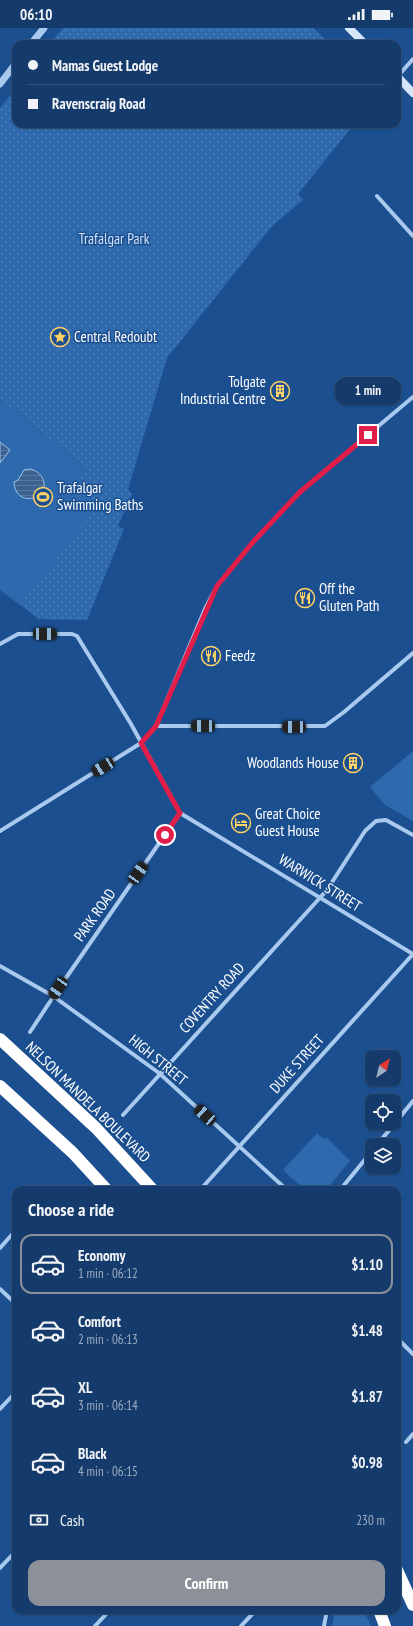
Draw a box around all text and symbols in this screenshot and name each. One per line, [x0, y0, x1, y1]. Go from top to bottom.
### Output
text: 06:10 [20, 5, 52, 24]
text: Mamas Guest Lodge [52, 56, 158, 75]
text: Ravenscraig Road [52, 94, 145, 113]
park label: Trafalgar Park [79, 229, 150, 248]
place icon: Central Redoubt [49, 326, 71, 348]
place label: Central Redoubt [74, 327, 157, 346]
place label: Tolgate Industrial Centre [180, 372, 266, 408]
callout: 1 min [335, 377, 401, 405]
building icon: Tolgate Industrial Centre [269, 380, 291, 402]
text: 1 min [355, 382, 381, 399]
route end [359, 426, 377, 444]
place label: Trafalgar Swimming Baths [57, 478, 143, 514]
sports icon: Trafalgar Swimming Baths [32, 486, 54, 508]
place label: Off the Gluten Path [319, 579, 379, 615]
restaurant icon: Off the Gluten Path [294, 587, 316, 609]
car [33, 628, 57, 640]
restaurant icon: Feedz [200, 645, 222, 667]
place label: Feedz [225, 646, 255, 665]
car [191, 720, 215, 732]
car [282, 721, 306, 733]
building icon: Woodlands House [342, 752, 364, 774]
place label: Woodlands House [247, 753, 339, 772]
car [90, 756, 116, 778]
place label: Great Choice Guest House [255, 804, 320, 840]
hotel icon: Great Choice Guest House [230, 812, 252, 834]
route start [156, 826, 174, 844]
street label: WARWICK STREET [275, 850, 365, 916]
car [126, 860, 150, 886]
street label: PARK ROAD [70, 885, 120, 945]
street label: COVENTRY ROAD [175, 958, 248, 1037]
car [46, 975, 70, 1001]
street label: HIGH STREET [125, 1030, 192, 1089]
street label: DUKE STREET [265, 1030, 328, 1097]
street label: NELSON MANDELA BOULEVARD [22, 1037, 155, 1166]
north arrow [365, 1050, 401, 1086]
map controls [365, 1050, 401, 1174]
button: locate [365, 1094, 401, 1130]
car [192, 1103, 218, 1127]
button: layers [365, 1138, 401, 1174]
text: Choose a ride [28, 1198, 114, 1221]
icon: car [30, 1246, 66, 1282]
text: Economy [78, 1246, 126, 1265]
text: $1.10 [351, 1255, 383, 1274]
text: 1 min · 06:12 [78, 1265, 138, 1282]
icon: car [30, 1312, 66, 1348]
text: Comfort [78, 1312, 121, 1331]
text: $1.48 [351, 1321, 383, 1340]
text: 2 min · 06:13 [78, 1331, 138, 1348]
icon: car [30, 1378, 66, 1414]
text: XL [78, 1378, 92, 1397]
text: $1.87 [351, 1387, 383, 1406]
text: 3 min · 06:14 [78, 1397, 138, 1414]
icon: car [30, 1444, 66, 1480]
text: Black [78, 1444, 107, 1463]
text: $0.98 [351, 1453, 383, 1472]
text: 4 min · 06:15 [78, 1463, 138, 1480]
icon: cash [28, 1509, 50, 1531]
text: Cash [60, 1511, 84, 1530]
text: 230 m [356, 1512, 385, 1529]
button: Confirm [28, 1560, 385, 1606]

